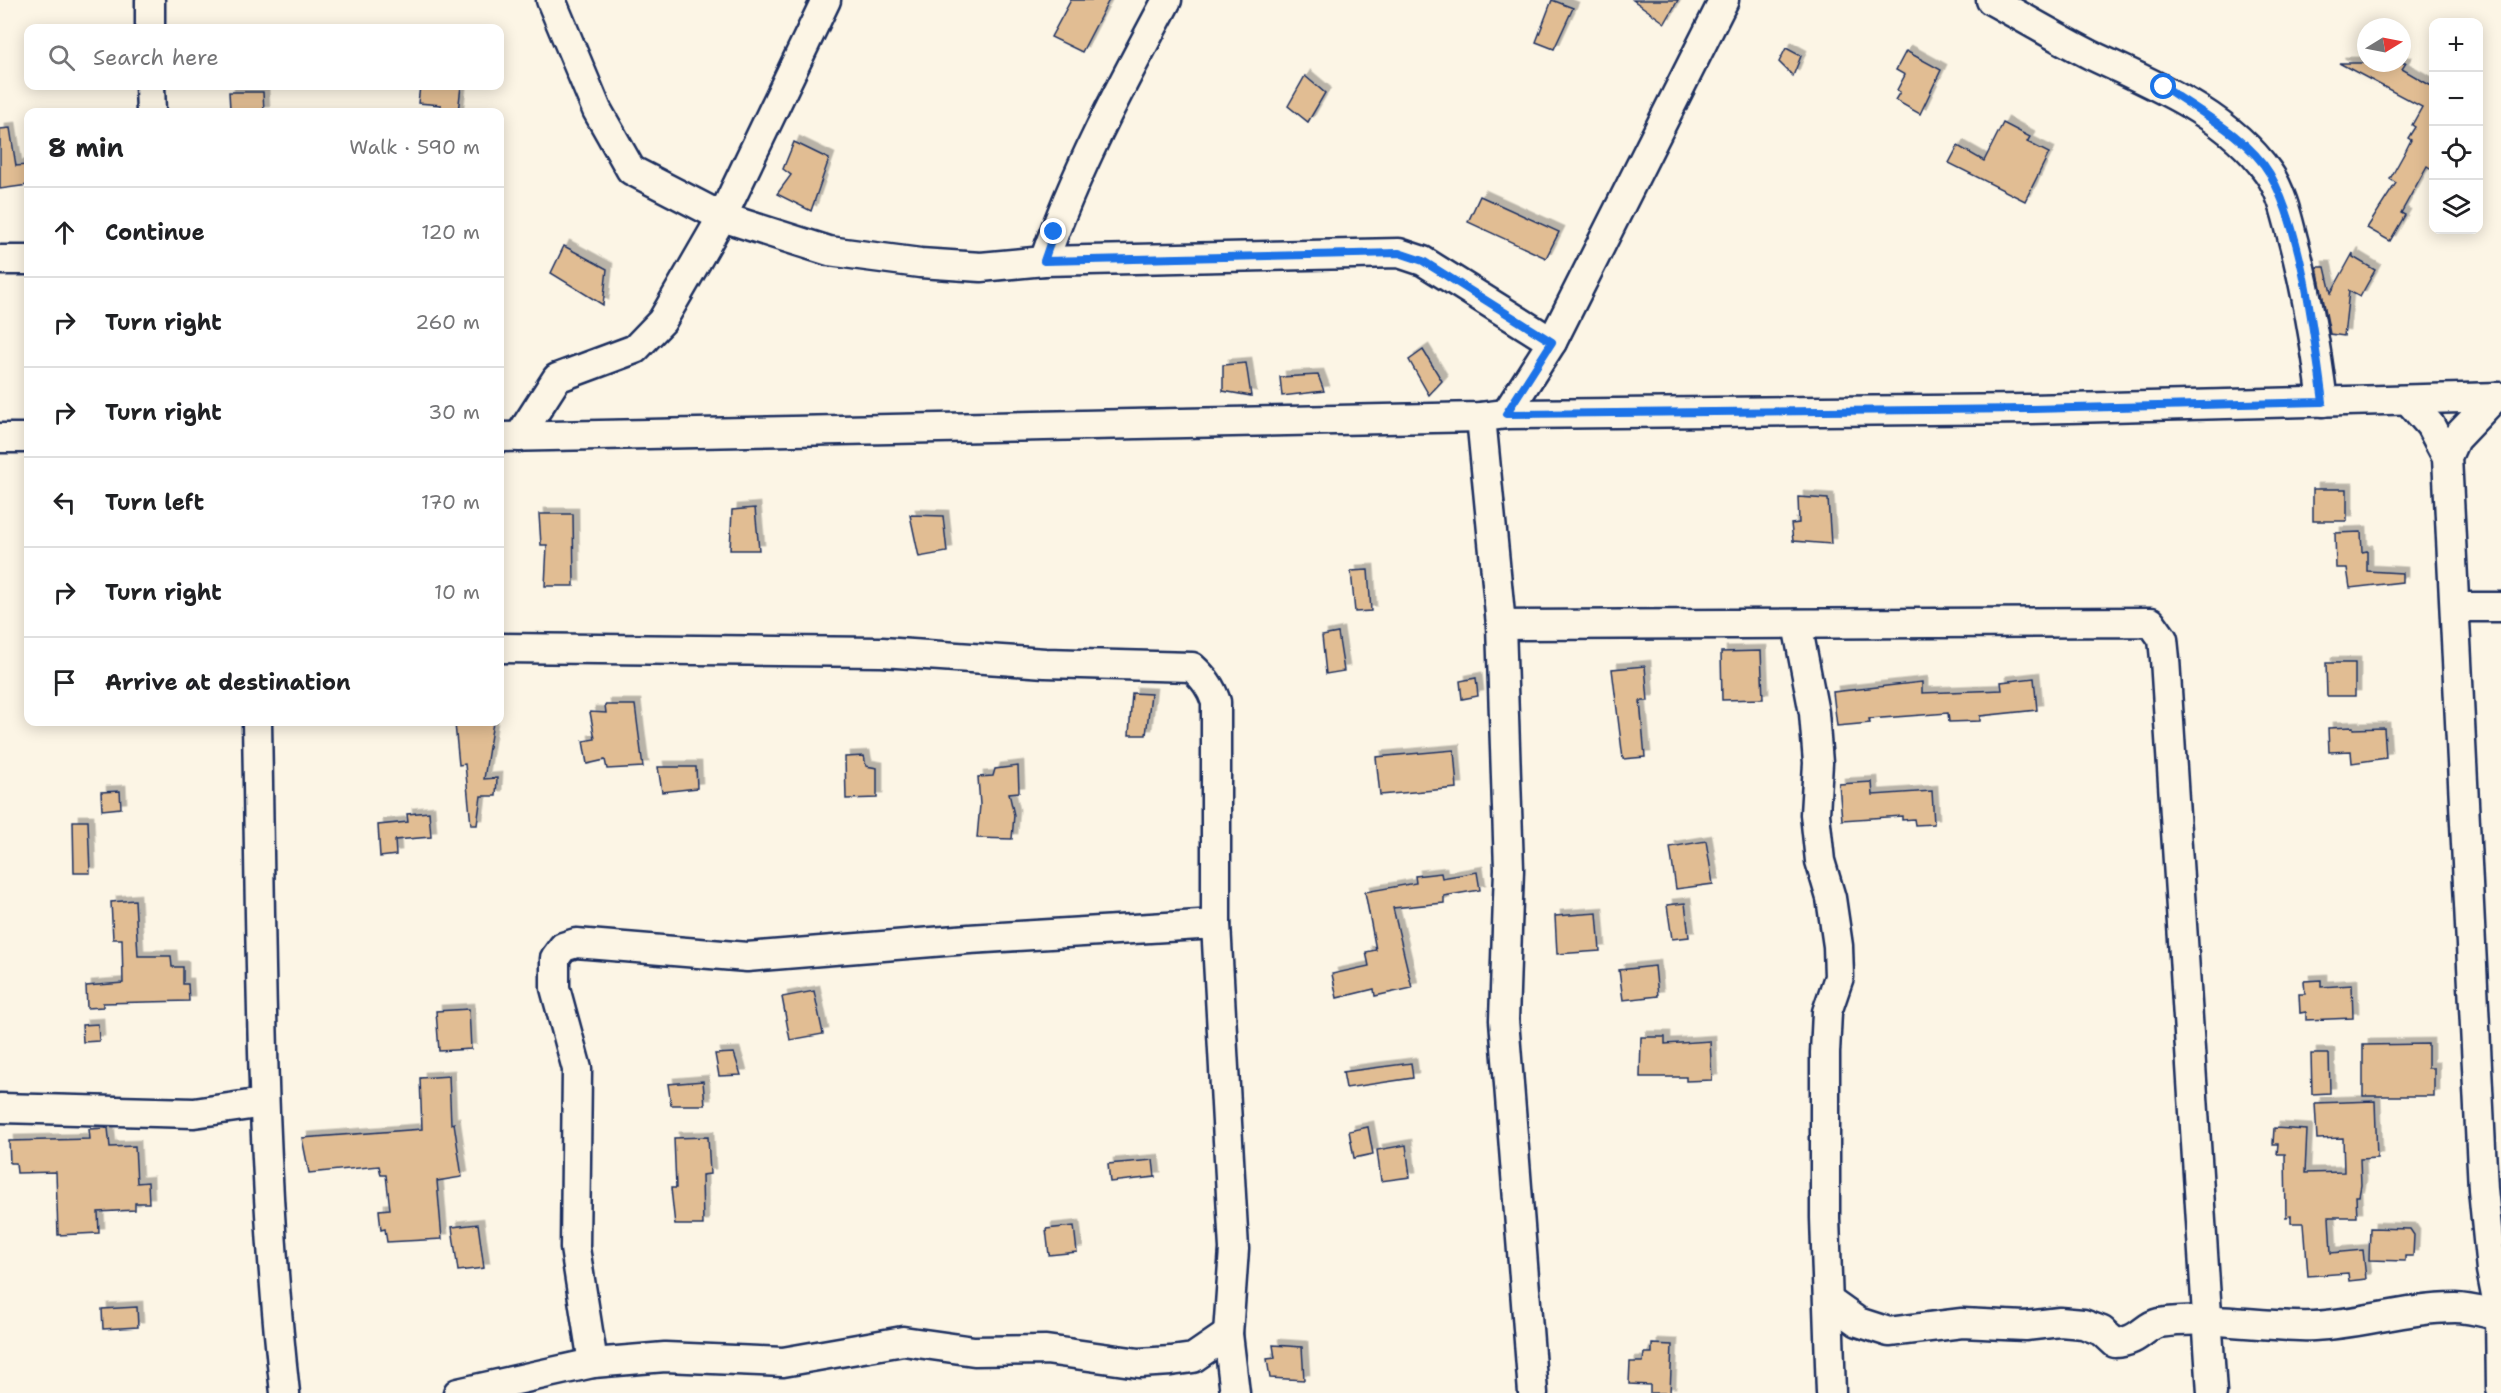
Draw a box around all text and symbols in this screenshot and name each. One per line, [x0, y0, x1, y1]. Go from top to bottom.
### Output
north arrow [2357, 18, 2411, 72]
map controls [2429, 18, 2483, 234]
button: + [2429, 18, 2483, 72]
search box [24, 24, 504, 90]
icon: search [45, 41, 78, 74]
text: Search here [93, 43, 219, 72]
button: − [2429, 72, 2483, 126]
route start [2150, 73, 2176, 99]
button: locate [2429, 126, 2483, 180]
text: 8 min [48, 130, 124, 165]
text: Walk · 590 m [349, 134, 480, 160]
button: layers [2429, 180, 2483, 234]
icon: ahead [48, 216, 81, 249]
text: Continue [105, 218, 205, 247]
route end [1040, 218, 1066, 244]
text: 120 m [421, 219, 480, 245]
icon: right [48, 306, 81, 339]
text: Turn right [105, 308, 222, 337]
text: 260 m [415, 309, 480, 335]
icon: right [48, 396, 81, 429]
text: Turn right [105, 398, 222, 427]
text: 30 m [428, 399, 480, 425]
icon: left [48, 486, 81, 519]
text: Turn left [105, 488, 204, 517]
text: 170 m [421, 489, 480, 515]
icon: right [48, 576, 81, 609]
text: Turn right [105, 578, 222, 607]
text: 10 m [434, 579, 480, 605]
icon: arrive [48, 666, 81, 699]
text: Arrive at destination [105, 668, 351, 697]

